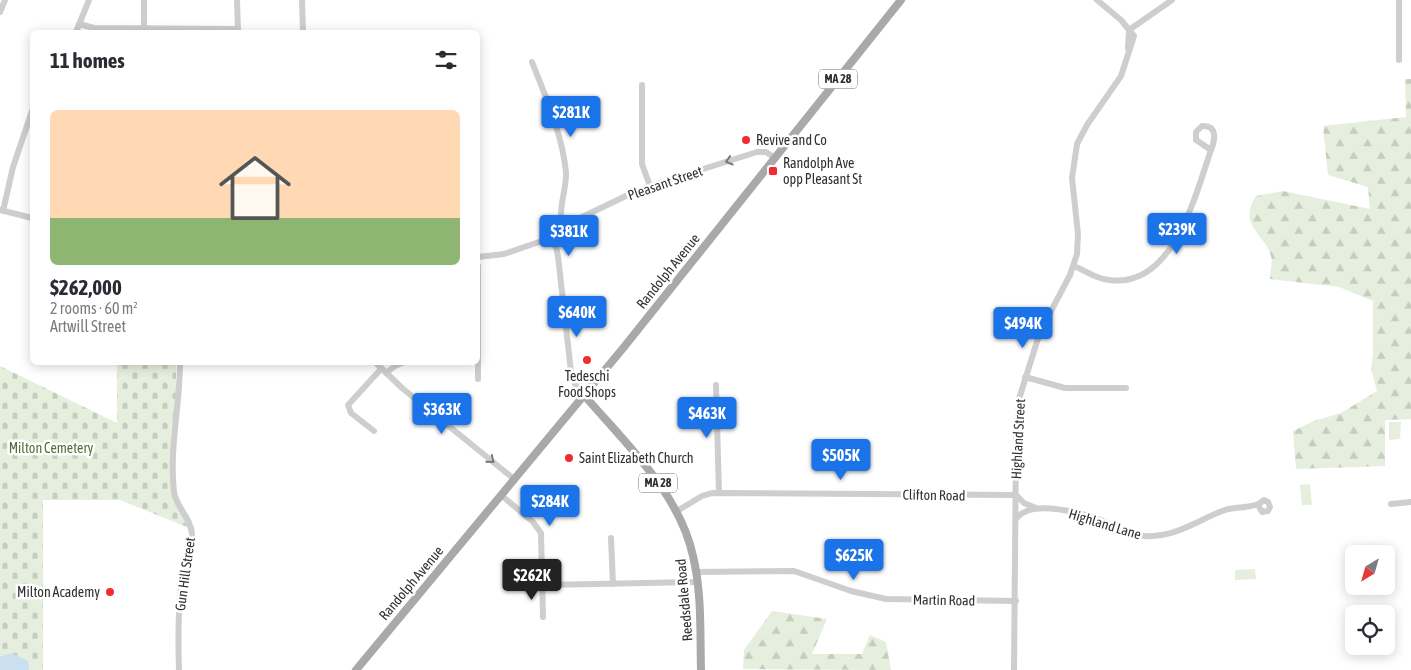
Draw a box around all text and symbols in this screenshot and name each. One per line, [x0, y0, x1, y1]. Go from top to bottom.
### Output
icon: filters [432, 46, 460, 74]
text: 11 homes [50, 48, 125, 72]
road number: MA 28 [819, 70, 857, 88]
pin: $281K [536, 96, 606, 138]
text: $281K [552, 103, 590, 121]
place label: Revive and Co [756, 132, 827, 148]
marker: Revive and Co [740, 134, 752, 146]
icon: home [210, 143, 300, 233]
one-way arrow [726, 155, 734, 165]
place label: Randolph Ave opp Pleasant St [783, 155, 862, 187]
street label: Pleasant Street [625, 163, 705, 203]
marker: Randolph Ave opp Pleasant St [767, 165, 779, 177]
pin: $239K [1142, 212, 1212, 255]
pin: $381K [534, 214, 604, 257]
text: $239K [1158, 220, 1196, 238]
text: $381K [550, 222, 588, 240]
street label: Randolph Avenue [633, 230, 703, 312]
text: $262,000 [50, 275, 122, 299]
pin: $640K [542, 296, 612, 338]
text: 2 rooms · 60 m² [50, 299, 138, 317]
text: $640K [558, 303, 596, 321]
pin: $494K [988, 306, 1058, 349]
text: $494K [1004, 314, 1042, 332]
text: Artwill Street [50, 317, 126, 335]
marker: Tedeschi Food Shops [581, 354, 593, 366]
place label: Tedeschi Food Shops [558, 368, 616, 400]
pin: $363K [407, 392, 477, 435]
pin: $463K [672, 396, 742, 439]
street label: Highland Street [1008, 398, 1028, 480]
text: $363K [423, 400, 461, 418]
text: $463K [688, 404, 726, 422]
pin: $505K [806, 438, 876, 481]
park label: Milton Cemetery [9, 440, 94, 456]
text: $505K [822, 446, 860, 464]
place label: Saint Elizabeth Church [579, 450, 693, 466]
marker: Saint Elizabeth Church [563, 452, 575, 464]
one-way arrow [485, 455, 494, 463]
road number: MA 28 [639, 473, 677, 492]
pin: $284K [515, 484, 585, 527]
street label: Clifton Road [902, 486, 966, 504]
text: $284K [531, 492, 569, 510]
street label: Highland Lane [1067, 505, 1143, 543]
street label: Gun Hill Street [172, 536, 198, 612]
pin: $625K [819, 538, 889, 581]
street label: Randolph Avenue [376, 543, 446, 623]
north arrow [1345, 545, 1395, 595]
map controls [1345, 545, 1395, 655]
text: $625K [835, 546, 873, 564]
pin: $262K [497, 558, 567, 601]
street label: Reedsdale Road [672, 558, 696, 642]
text: $262K [513, 566, 551, 584]
place label: Milton Academy [17, 584, 100, 600]
marker: Milton Academy [104, 586, 116, 598]
street label: Martin Road [913, 591, 975, 609]
button: locate [1345, 605, 1395, 655]

